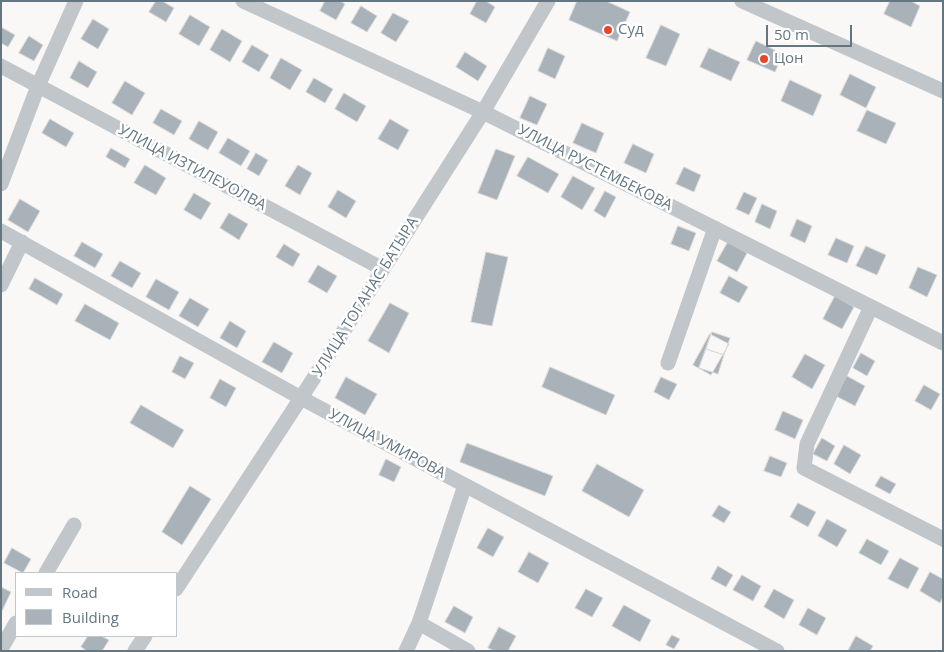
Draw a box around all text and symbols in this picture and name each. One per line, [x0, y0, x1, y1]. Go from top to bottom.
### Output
scale bar [769, 15, 855, 47]
place label: Суд [618, 21, 644, 39]
marker: Суд [602, 24, 614, 36]
text: 50 m [774, 24, 809, 44]
place label: Цон [774, 50, 804, 68]
marker: Цон [758, 53, 770, 65]
street label: УЛИЦА ИЗТИЛЕУОЛВА [115, 121, 269, 215]
street label: УЛИЦА РУСТЕМБЕКОВА [515, 121, 675, 215]
street label: УЛИЦА ТОГАНАС БАТЫРА [309, 214, 423, 380]
street label: УЛИЦА УМИРОВА [326, 406, 448, 482]
legend [15, 572, 178, 637]
text: Road [62, 582, 98, 602]
text: Building [62, 607, 119, 627]

